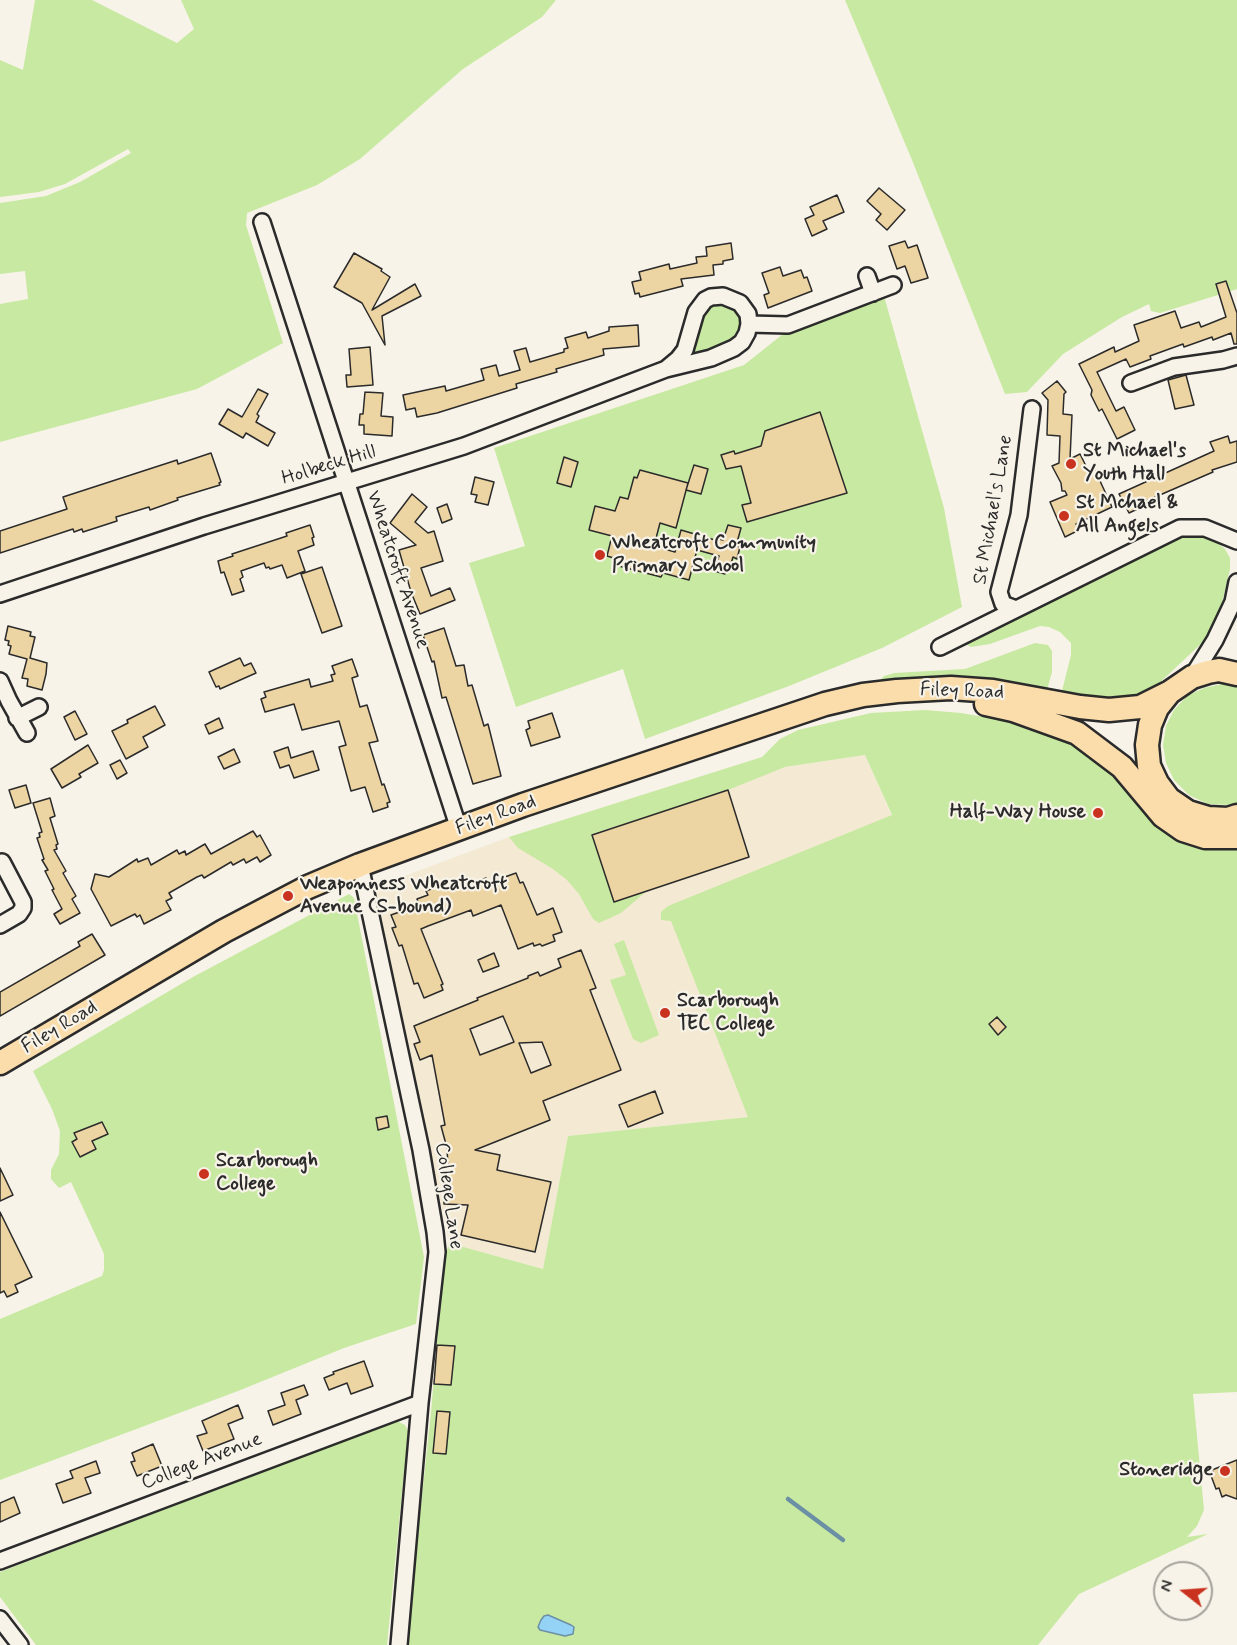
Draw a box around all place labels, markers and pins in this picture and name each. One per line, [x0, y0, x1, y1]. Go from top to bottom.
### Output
place label: St Michael's Youth Hall [1083, 440, 1186, 487]
marker: St Michael's Youth Hall [1064, 457, 1078, 471]
place label: St Mchael & All Angels [1076, 492, 1178, 539]
marker: St Mchael & All Angels [1057, 509, 1071, 523]
place label: Wheatcroft Community Primary School [612, 532, 816, 579]
marker: Wheatcroft Community Primary School [593, 548, 607, 562]
place label: Half-Way House [950, 801, 1086, 825]
marker: Half-Way House [1091, 806, 1105, 820]
place label: Weaponness Wheatcroft Avenue (S-bound) [300, 873, 507, 920]
marker: Weaponness Wheatcroft Avenue (S-bound) [281, 889, 295, 903]
place label: Scarborough TEC College [677, 990, 779, 1037]
marker: Scarborough TEC College [658, 1006, 672, 1020]
place label: Scarborough College [216, 1150, 318, 1197]
marker: Scarborough College [197, 1167, 211, 1181]
place label: Stoneridge [1119, 1459, 1213, 1483]
marker: Stoneridge [1218, 1464, 1232, 1478]

